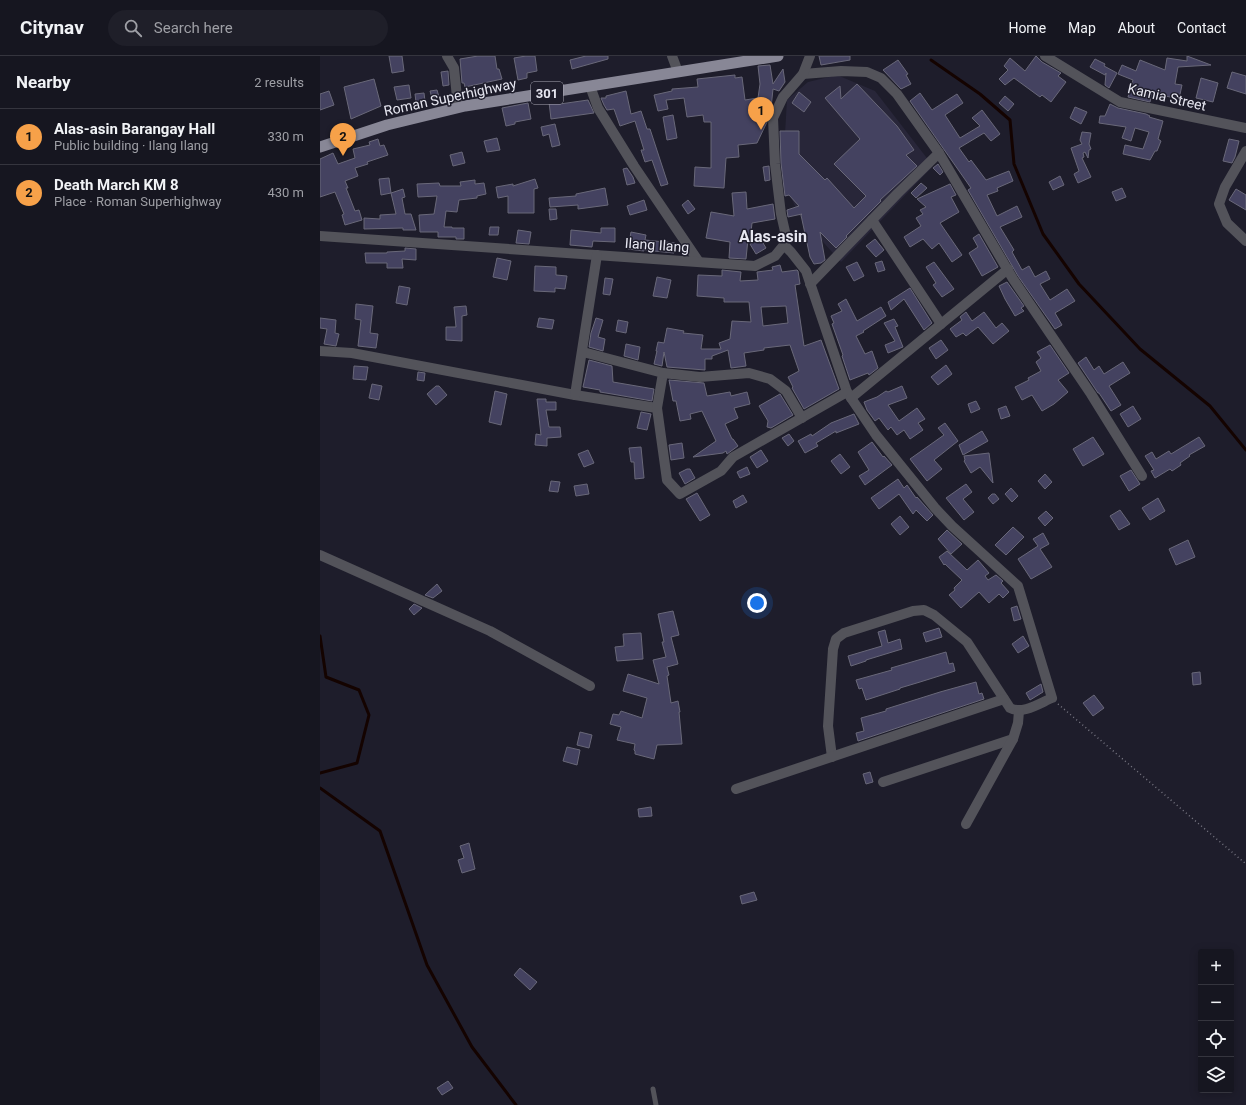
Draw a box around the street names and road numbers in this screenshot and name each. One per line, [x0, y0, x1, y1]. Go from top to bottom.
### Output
street label: Roman Superhighway [382, 75, 518, 119]
street label: Kamia Street [1126, 80, 1208, 114]
road number: 301 [531, 82, 563, 104]
street label: Ilang Ilang [624, 235, 690, 255]

